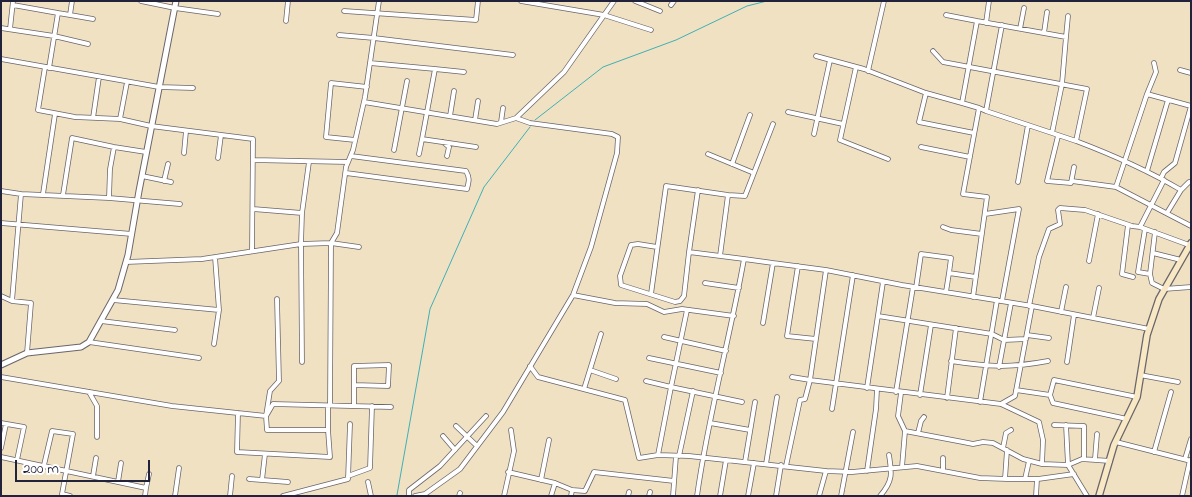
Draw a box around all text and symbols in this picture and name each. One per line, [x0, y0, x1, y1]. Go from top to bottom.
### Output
scale bar [18, 450, 152, 482]
text: 200 m [23, 458, 59, 480]

